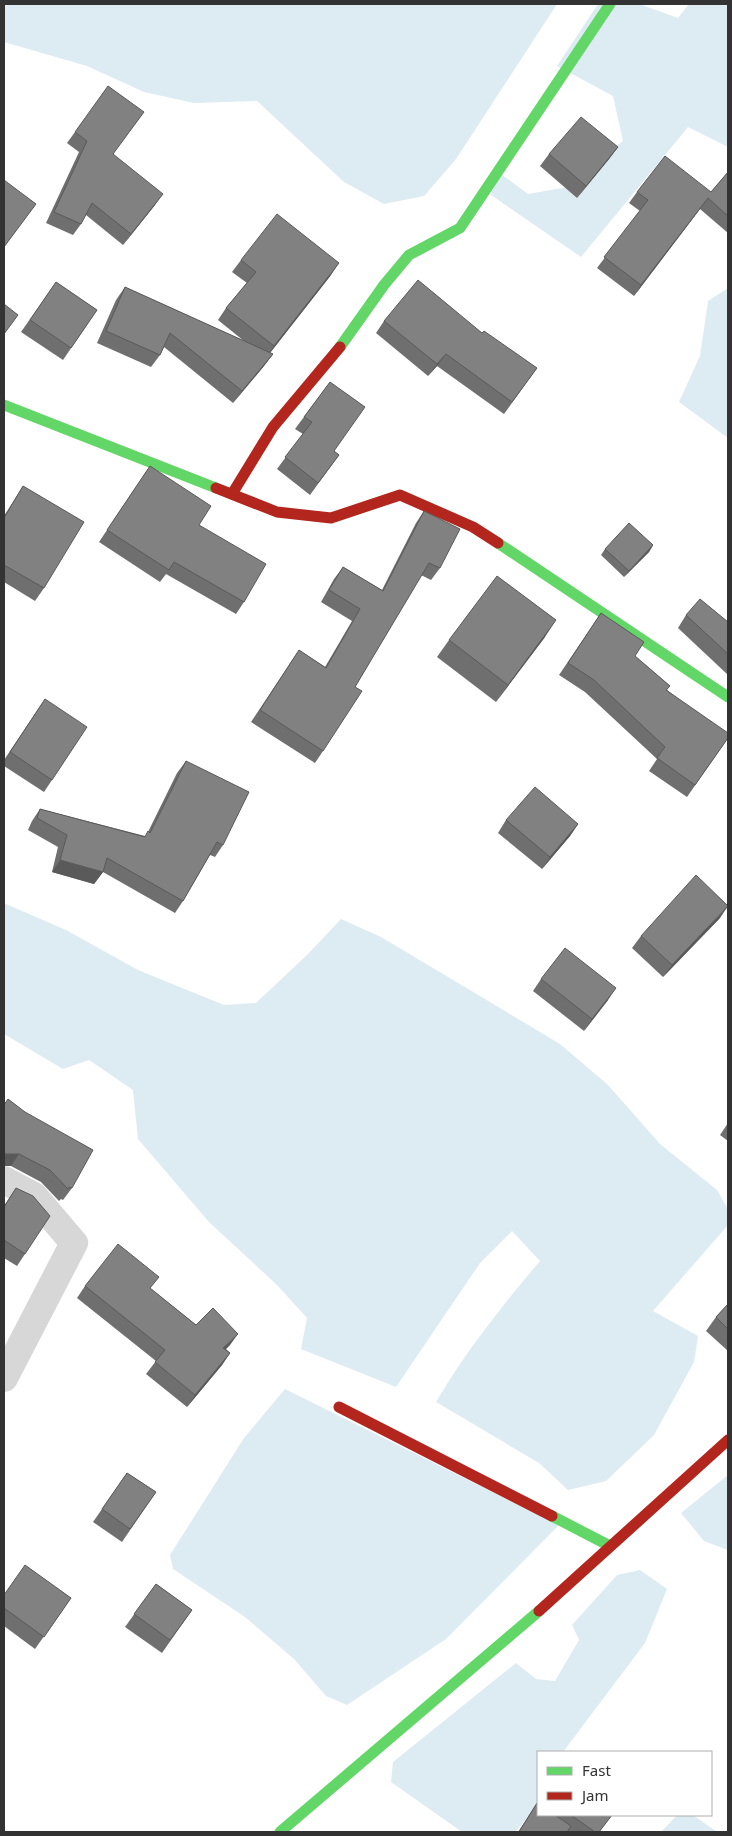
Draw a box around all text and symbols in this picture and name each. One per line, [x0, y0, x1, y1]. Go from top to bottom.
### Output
legend [537, 1751, 712, 1816]
text: Fast [582, 1760, 611, 1780]
text: Jam [580, 1785, 609, 1805]

